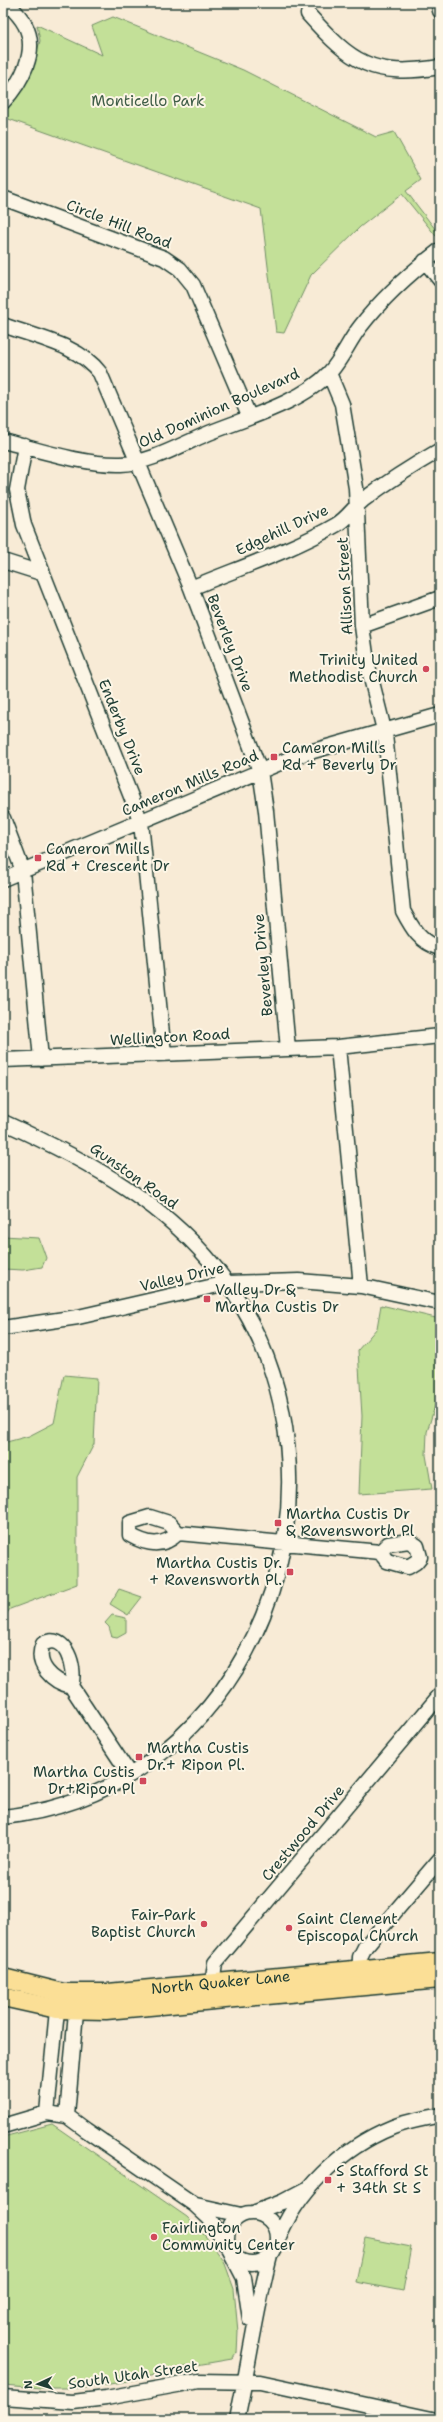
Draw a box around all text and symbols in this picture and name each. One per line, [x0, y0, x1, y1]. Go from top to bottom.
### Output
park label: Monticello Park [91, 91, 205, 111]
street label: Circle Hill Road [63, 195, 175, 253]
street label: Old Dominion Boulevard [135, 363, 303, 453]
street label: Edgehill Drive [233, 500, 331, 560]
street label: Allison Street [332, 536, 358, 636]
street label: Beverley Drive [202, 591, 258, 695]
place label: Trinity United Methodist Church [289, 650, 418, 687]
marker: Trinity United Methodist Church [421, 664, 431, 674]
street label: Enderby Drive [94, 676, 150, 778]
place label: Cameron Mills Rd + Beverly Dr [282, 738, 397, 775]
street label: Cameron Mills Road [119, 745, 262, 821]
marker: Cameron Mills Rd + Beverly Dr [269, 752, 279, 762]
place label: Cameron Mills Rd + Crescent Dr [46, 839, 170, 876]
marker: Cameron Mills Rd + Crescent Dr [33, 853, 43, 863]
street label: Beverley Drive [249, 913, 277, 1017]
street label: Wellington Road [109, 1024, 231, 1050]
street label: Gunston Road [86, 1138, 182, 1214]
street label: Valley Drive [138, 1258, 226, 1296]
place label: Valley Dr & Martha Custis Dr [215, 1280, 339, 1317]
marker: Valley Dr & Martha Custis Dr [202, 1294, 212, 1304]
place label: Martha Custis Dr & Ravensworth Pl [286, 1504, 415, 1541]
marker: Martha Custis Dr & Ravensworth Pl [273, 1518, 283, 1528]
place label: Martha Custis Dr. + Ravensworth Pl. [149, 1553, 282, 1590]
marker: Martha Custis Dr. + Ravensworth Pl. [285, 1567, 295, 1577]
place label: Martha Custis Dr.+ Ripon Pl. [147, 1738, 249, 1775]
marker: Martha Custis Dr.+ Ripon Pl. [134, 1752, 144, 1762]
place label: Martha Custis Dr+Ripon Pl [33, 1762, 135, 1799]
marker: Martha Custis Dr+Ripon Pl [138, 1776, 148, 1786]
street label: Crestwood Drive [257, 1781, 349, 1885]
place label: Fair-Park Baptist Church [91, 1905, 196, 1942]
place label: Saint Clement Episcopal Church [297, 1909, 419, 1946]
marker: Fair-Park Baptist Church [199, 1919, 209, 1929]
marker: Saint Clement Episcopal Church [284, 1923, 294, 1933]
street label: North Quaker Lane [150, 1966, 291, 1999]
place label: S Stafford St + 34th St S [336, 2161, 429, 2198]
marker: S Stafford St + 34th St S [323, 2175, 333, 2185]
place label: Fairlington Community Center [162, 2218, 295, 2255]
marker: Fairlington Community Center [149, 2232, 159, 2242]
street label: South Utah Street [67, 2356, 199, 2394]
north arrow [18, 2364, 58, 2404]
text: N [21, 2380, 36, 2390]

